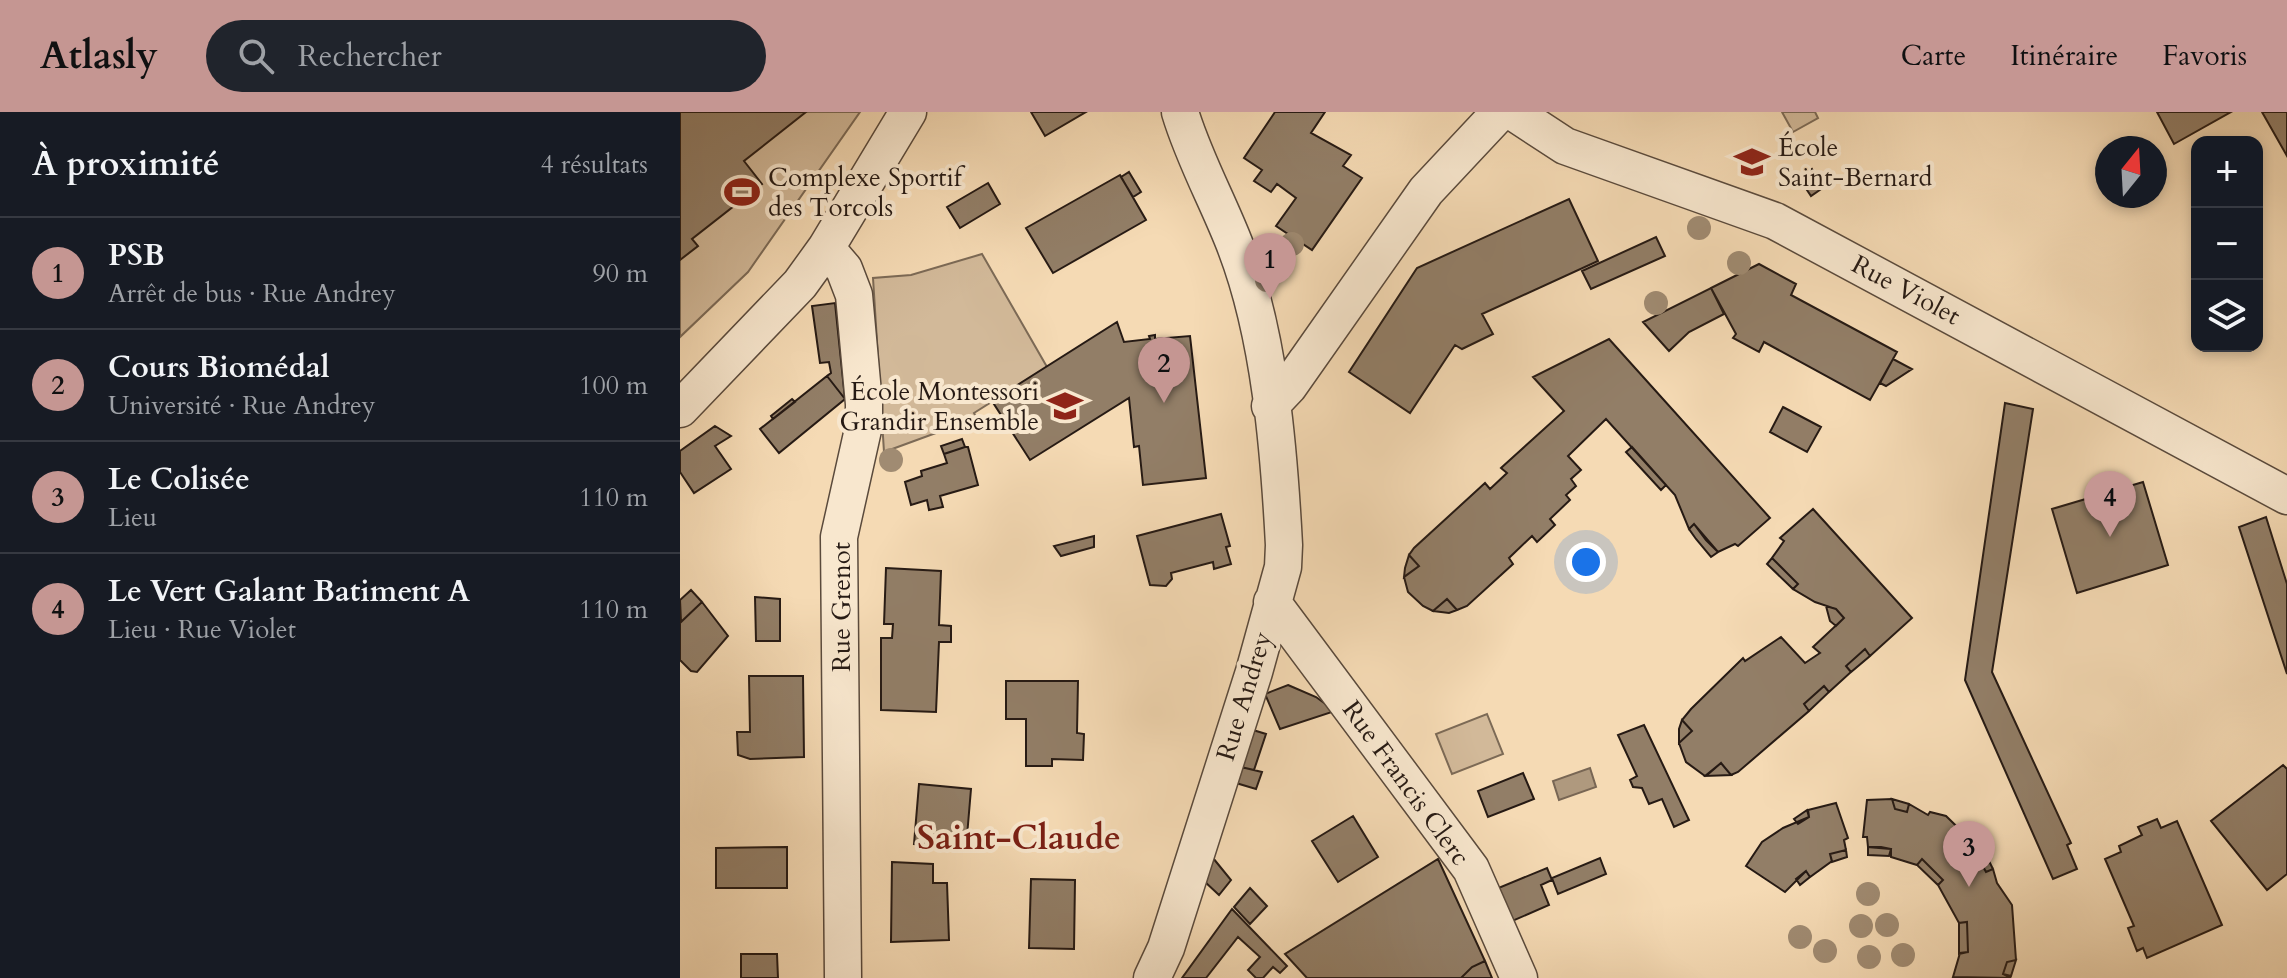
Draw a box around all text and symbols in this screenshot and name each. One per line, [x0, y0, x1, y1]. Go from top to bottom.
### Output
search box [206, 20, 766, 92]
text: Atlasly [40, 30, 158, 82]
icon: search [234, 34, 278, 78]
text: Rechercher [298, 36, 442, 77]
text: Carte [1901, 37, 1966, 75]
text: Itinéraire [2010, 37, 2118, 75]
text: Favoris [2162, 37, 2247, 75]
place label: École Saint-Bernard [1778, 130, 1933, 195]
north arrow [2095, 136, 2167, 208]
map controls [2191, 136, 2263, 352]
button: + [2191, 136, 2263, 208]
text: À proximité [32, 141, 219, 187]
school or university icon: École Saint-Bernard [1733, 143, 1771, 181]
text: 4 résultats [540, 147, 648, 182]
place label: Complexe Sportif des Torcols [768, 160, 966, 225]
sports icon: Complexe Sportif des Torcols [723, 173, 761, 211]
button: − [2191, 208, 2263, 280]
pin: 1 [1244, 233, 1296, 299]
text: PSB [108, 235, 165, 276]
street label: Rue Violet [1846, 247, 1966, 333]
text: 1 [51, 256, 65, 291]
text: 90 m [592, 256, 648, 291]
text: Arrêt de bus · Rue Andrey [108, 276, 396, 311]
button: layers [2191, 280, 2263, 352]
pin: 2 [1138, 337, 1190, 403]
text: Cours Biomédal [108, 347, 330, 388]
text: 2 [51, 368, 65, 403]
text: 100 m [579, 368, 648, 403]
place label: École Montessori Grandir Ensemble [840, 374, 1039, 439]
school or university icon: École Montessori Grandir Ensemble [1046, 387, 1084, 425]
text: Université · Rue Andrey [108, 388, 376, 423]
text: Le Colisée [108, 459, 250, 500]
pin: 4 [2084, 471, 2136, 537]
text: 3 [51, 480, 65, 515]
text: 110 m [579, 480, 648, 515]
text: Lieu [108, 500, 157, 535]
street label: Rue Grenot [824, 542, 859, 672]
your location [1566, 542, 1606, 582]
text: Le Vert Galant Batiment A [108, 571, 470, 612]
text: 4 [51, 592, 65, 627]
text: 110 m [579, 592, 648, 627]
text: Lieu · Rue Violet [108, 612, 296, 647]
street label: Rue Andrey [1208, 627, 1280, 765]
street label: Rue Francis Clerc [1334, 693, 1478, 873]
district label: Saint-Claude [917, 815, 1121, 861]
pin: 3 [1943, 821, 1995, 887]

